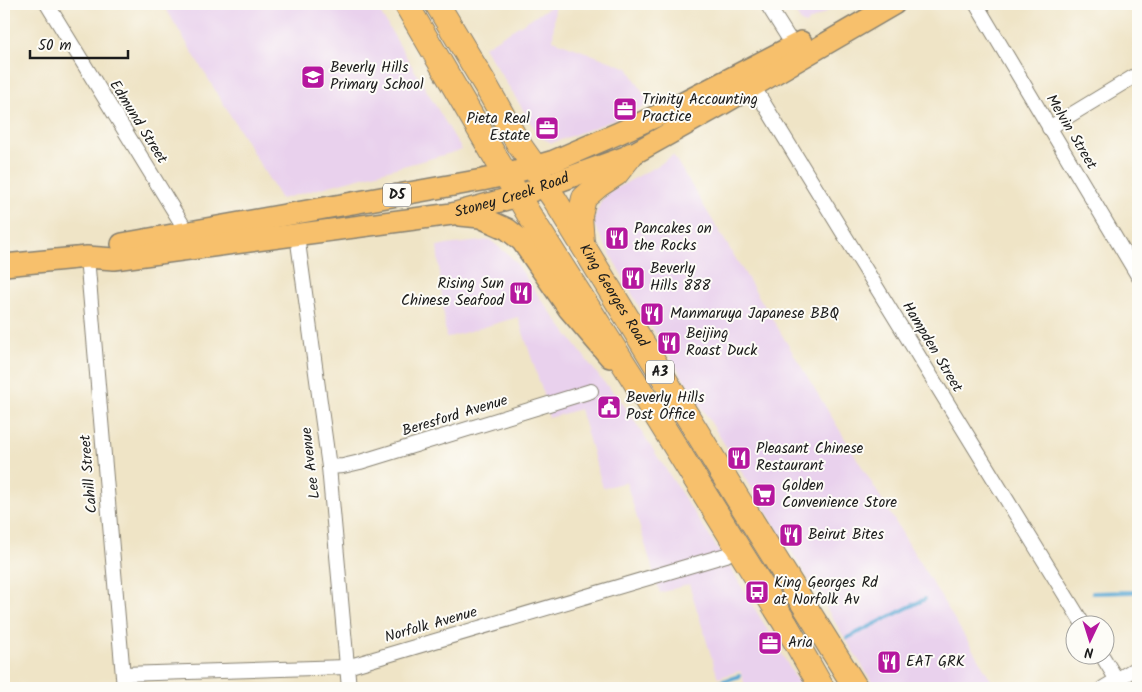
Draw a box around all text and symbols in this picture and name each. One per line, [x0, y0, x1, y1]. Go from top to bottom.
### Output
scale bar [30, 28, 128, 60]
text: 50 m [38, 34, 72, 58]
place label: Beverly Hills Primary School [330, 56, 424, 97]
school or university icon: Beverly Hills Primary School [300, 64, 326, 90]
street label: Edmund Street [103, 75, 173, 169]
place label: Trinity Accounting Practice [642, 88, 758, 129]
street label: Melvin Street [1039, 90, 1103, 174]
office icon: Trinity Accounting Practice [612, 96, 638, 122]
place label: Pieta Real Estate [466, 107, 530, 148]
office icon: Pieta Real Estate [534, 115, 560, 141]
street label: Stoney Creek Road [452, 166, 573, 225]
road number: D5 [383, 184, 411, 206]
place label: Pancakes on the Rocks [634, 217, 712, 258]
restaurant icon: Pancakes on the Rocks [604, 225, 630, 251]
street label: King Georges Road [573, 239, 655, 352]
place label: Beverly Hills 888 [650, 257, 711, 298]
restaurant icon: Beverly Hills 888 [620, 265, 646, 291]
place label: Rising Sun Chinese Seafood [401, 272, 505, 313]
restaurant icon: Rising Sun Chinese Seafood [508, 280, 534, 306]
street label: Hampden Street [895, 297, 969, 397]
restaurant icon: Manmaruya Japanese BBQ [639, 301, 665, 327]
place label: Manmaruya Japanese BBQ [670, 302, 839, 326]
place label: Beijing Roast Duck [686, 322, 758, 363]
restaurant icon: Beijing Roast Duck [656, 330, 682, 356]
road number: A3 [646, 361, 674, 384]
place label: Beverly Hills Post Office [626, 386, 705, 427]
street label: Beresford Avenue [399, 388, 511, 443]
public building icon: Beverly Hills Post Office [596, 394, 622, 420]
street label: Lee Avenue [295, 426, 327, 500]
street label: Cahill Street [74, 433, 104, 514]
place label: Pleasant Chinese Restaurant [756, 437, 864, 478]
restaurant icon: Pleasant Chinese Restaurant [726, 445, 752, 471]
place label: Golden Convenience Store [782, 474, 897, 515]
supermarket icon: Golden Convenience Store [751, 482, 777, 508]
restaurant icon: Beirut Bites [778, 522, 804, 548]
place label: Beirut Bites [808, 523, 885, 547]
place label: King Georges Rd at Norfolk Av [774, 571, 878, 612]
bus stop icon: King Georges Rd at Norfolk Av [744, 579, 770, 605]
street label: Norfolk Avenue [382, 600, 480, 650]
north arrow [1064, 614, 1114, 664]
office icon: Aria [757, 630, 783, 656]
place label: Aria [788, 631, 813, 655]
text: N [1084, 641, 1094, 663]
restaurant icon: EAT GRK [876, 649, 902, 675]
place label: EAT GRK [906, 650, 965, 674]

